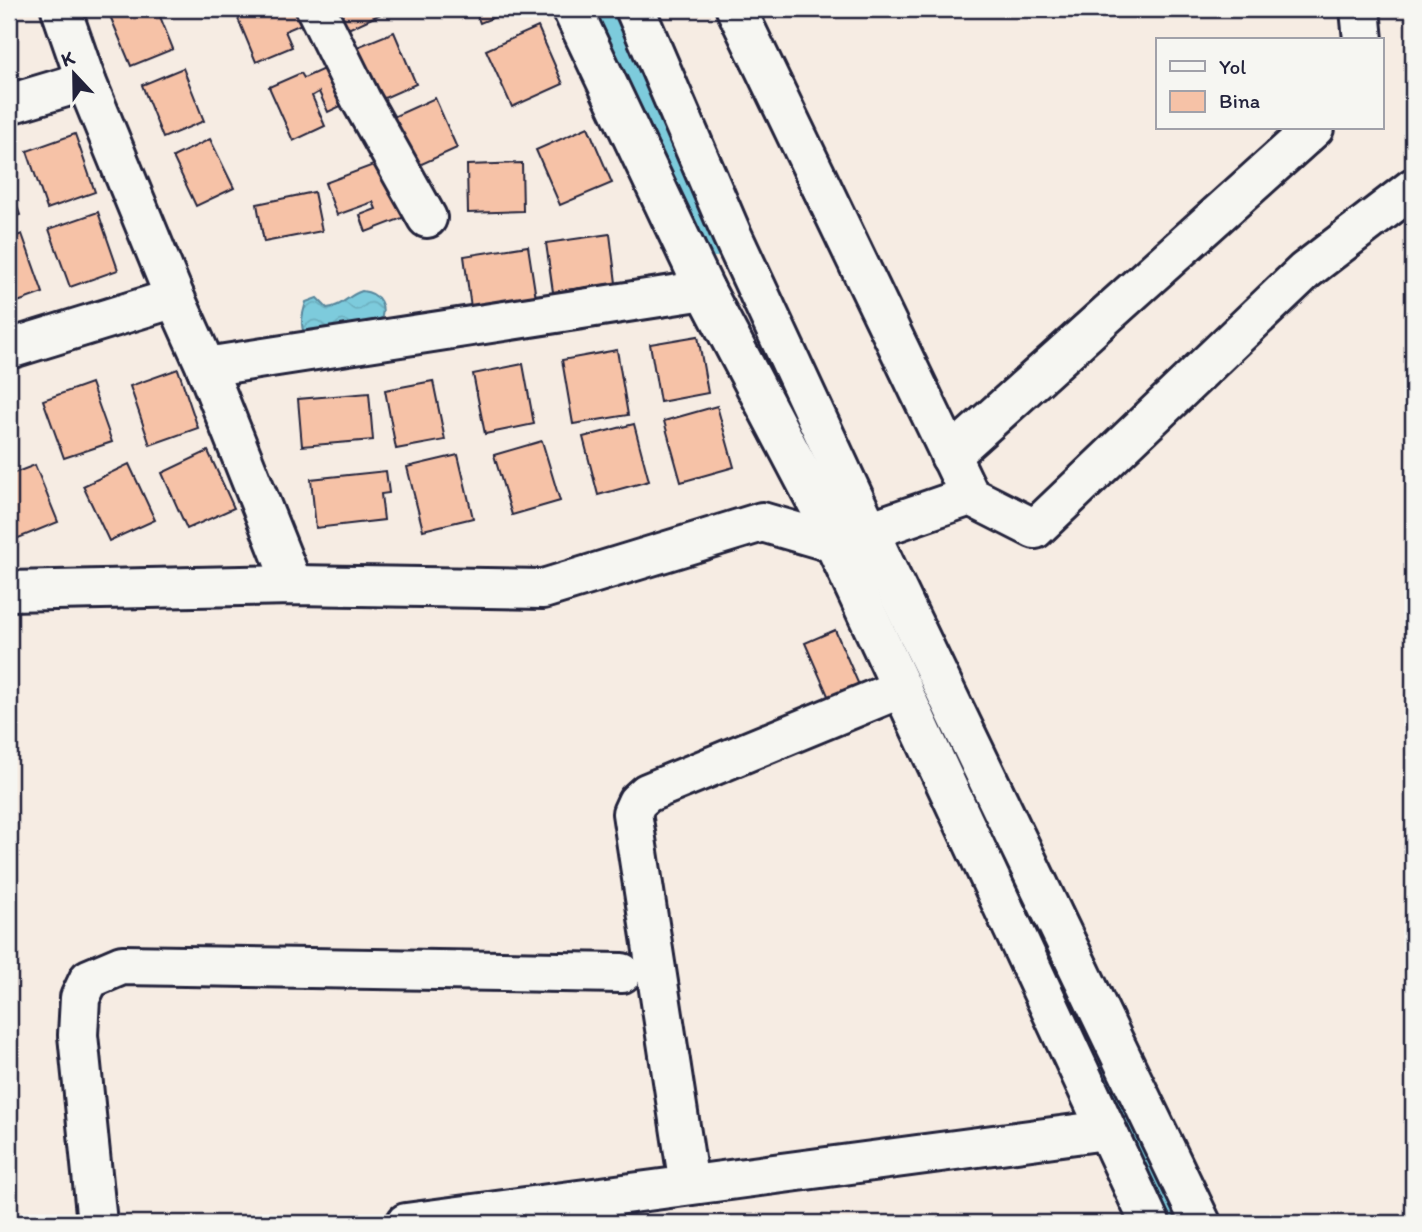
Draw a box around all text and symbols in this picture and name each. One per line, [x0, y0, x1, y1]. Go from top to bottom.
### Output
north arrow [38, 38, 108, 108]
legend [1156, 38, 1384, 130]
text: K [58, 45, 79, 72]
text: Yol [1219, 54, 1246, 79]
text: Bina [1219, 88, 1260, 113]

